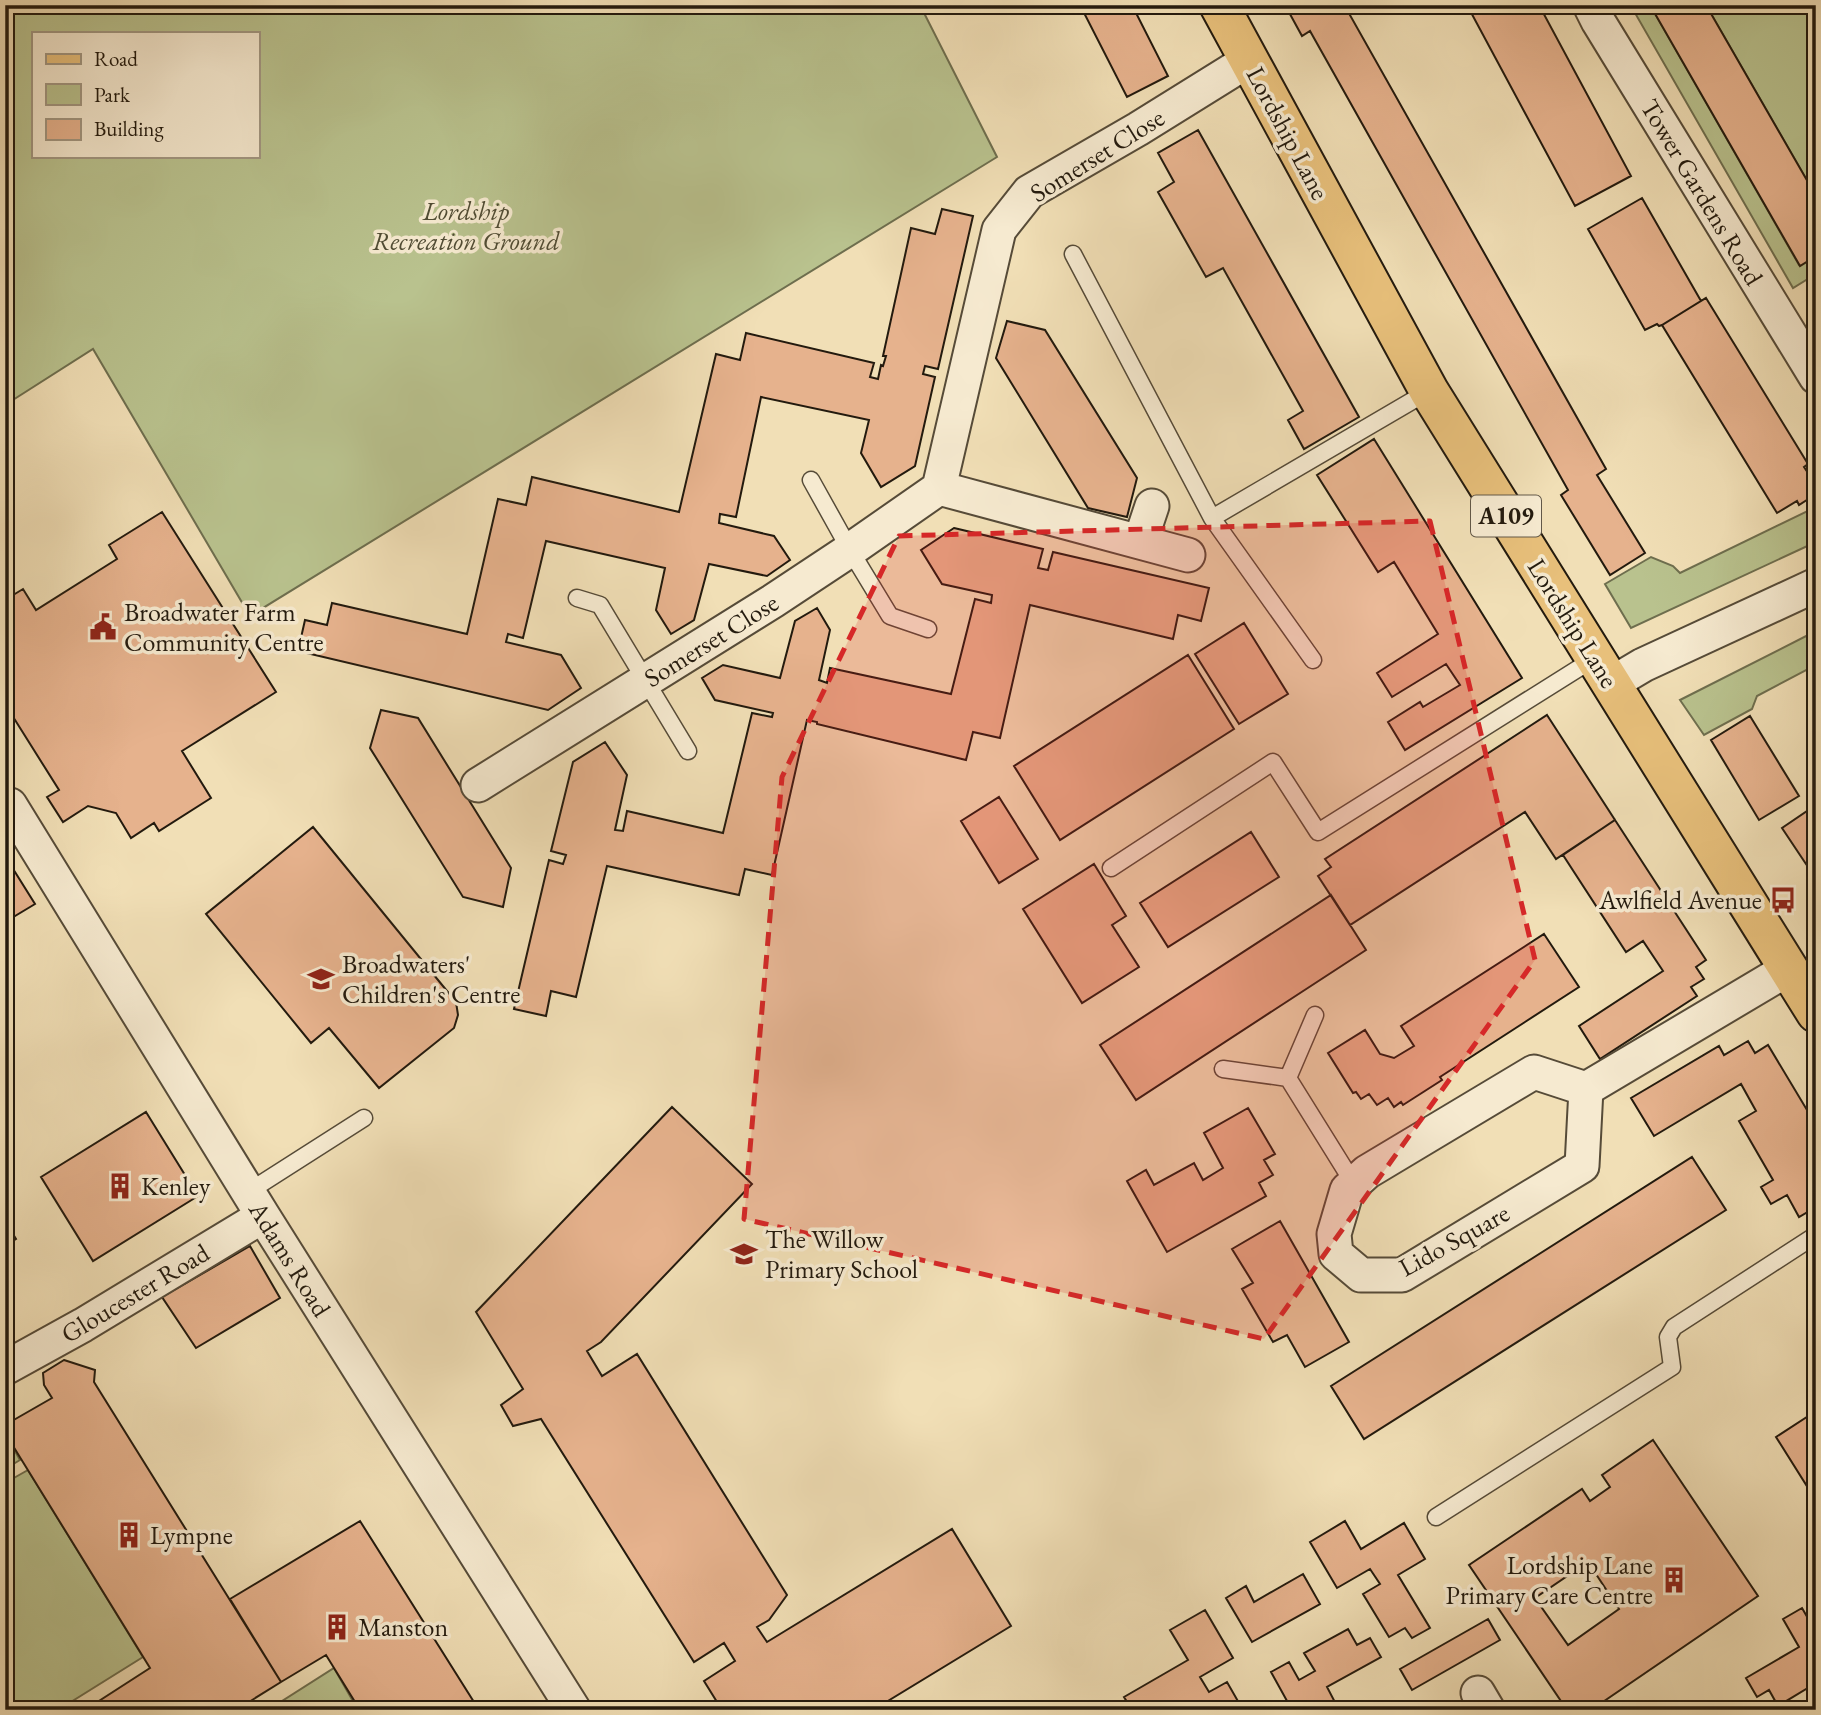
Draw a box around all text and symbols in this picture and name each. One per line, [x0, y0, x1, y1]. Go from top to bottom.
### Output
legend [32, 32, 259, 158]
text: Road [94, 45, 138, 72]
street label: Lordship Lane [1239, 60, 1337, 206]
text: Park [94, 81, 131, 108]
street label: Tower Gardens Road [1633, 93, 1771, 292]
street label: Somerset Close [1024, 100, 1170, 210]
text: Building [94, 115, 164, 142]
park label: Lordship Recreation Ground [372, 194, 560, 258]
road number: A109 [1471, 495, 1541, 536]
street label: Lordship Lane [1520, 552, 1626, 694]
street label: Somerset Close [638, 585, 784, 695]
place label: Broadwater Farm Community Centre [124, 595, 324, 659]
public building icon: Broadwater Farm Community Centre [88, 612, 118, 642]
place label: Awlfield Avenue [1598, 883, 1762, 917]
bus stop icon: Awlfield Avenue [1768, 885, 1798, 915]
place label: Broadwaters' Children's Centre [342, 947, 520, 1011]
school or university icon: Broadwaters' Children's Centre [306, 964, 336, 994]
place label: Kenley [141, 1169, 211, 1203]
building icon: Kenley [105, 1171, 135, 1201]
street label: Adams Road [241, 1194, 339, 1324]
street label: Lido Square [1393, 1196, 1515, 1284]
place label: The Willow Primary School [765, 1222, 918, 1286]
street label: Gloucester Road [55, 1235, 216, 1351]
school or university icon: The Willow Primary School [729, 1239, 759, 1269]
place label: Lympne [150, 1518, 233, 1552]
building icon: Lympne [114, 1520, 144, 1550]
place label: Lordship Lane Primary Care Centre [1446, 1548, 1653, 1612]
building icon: Lordship Lane Primary Care Centre [1659, 1565, 1689, 1595]
place label: Manston [358, 1610, 448, 1644]
building icon: Manston [322, 1612, 352, 1642]

